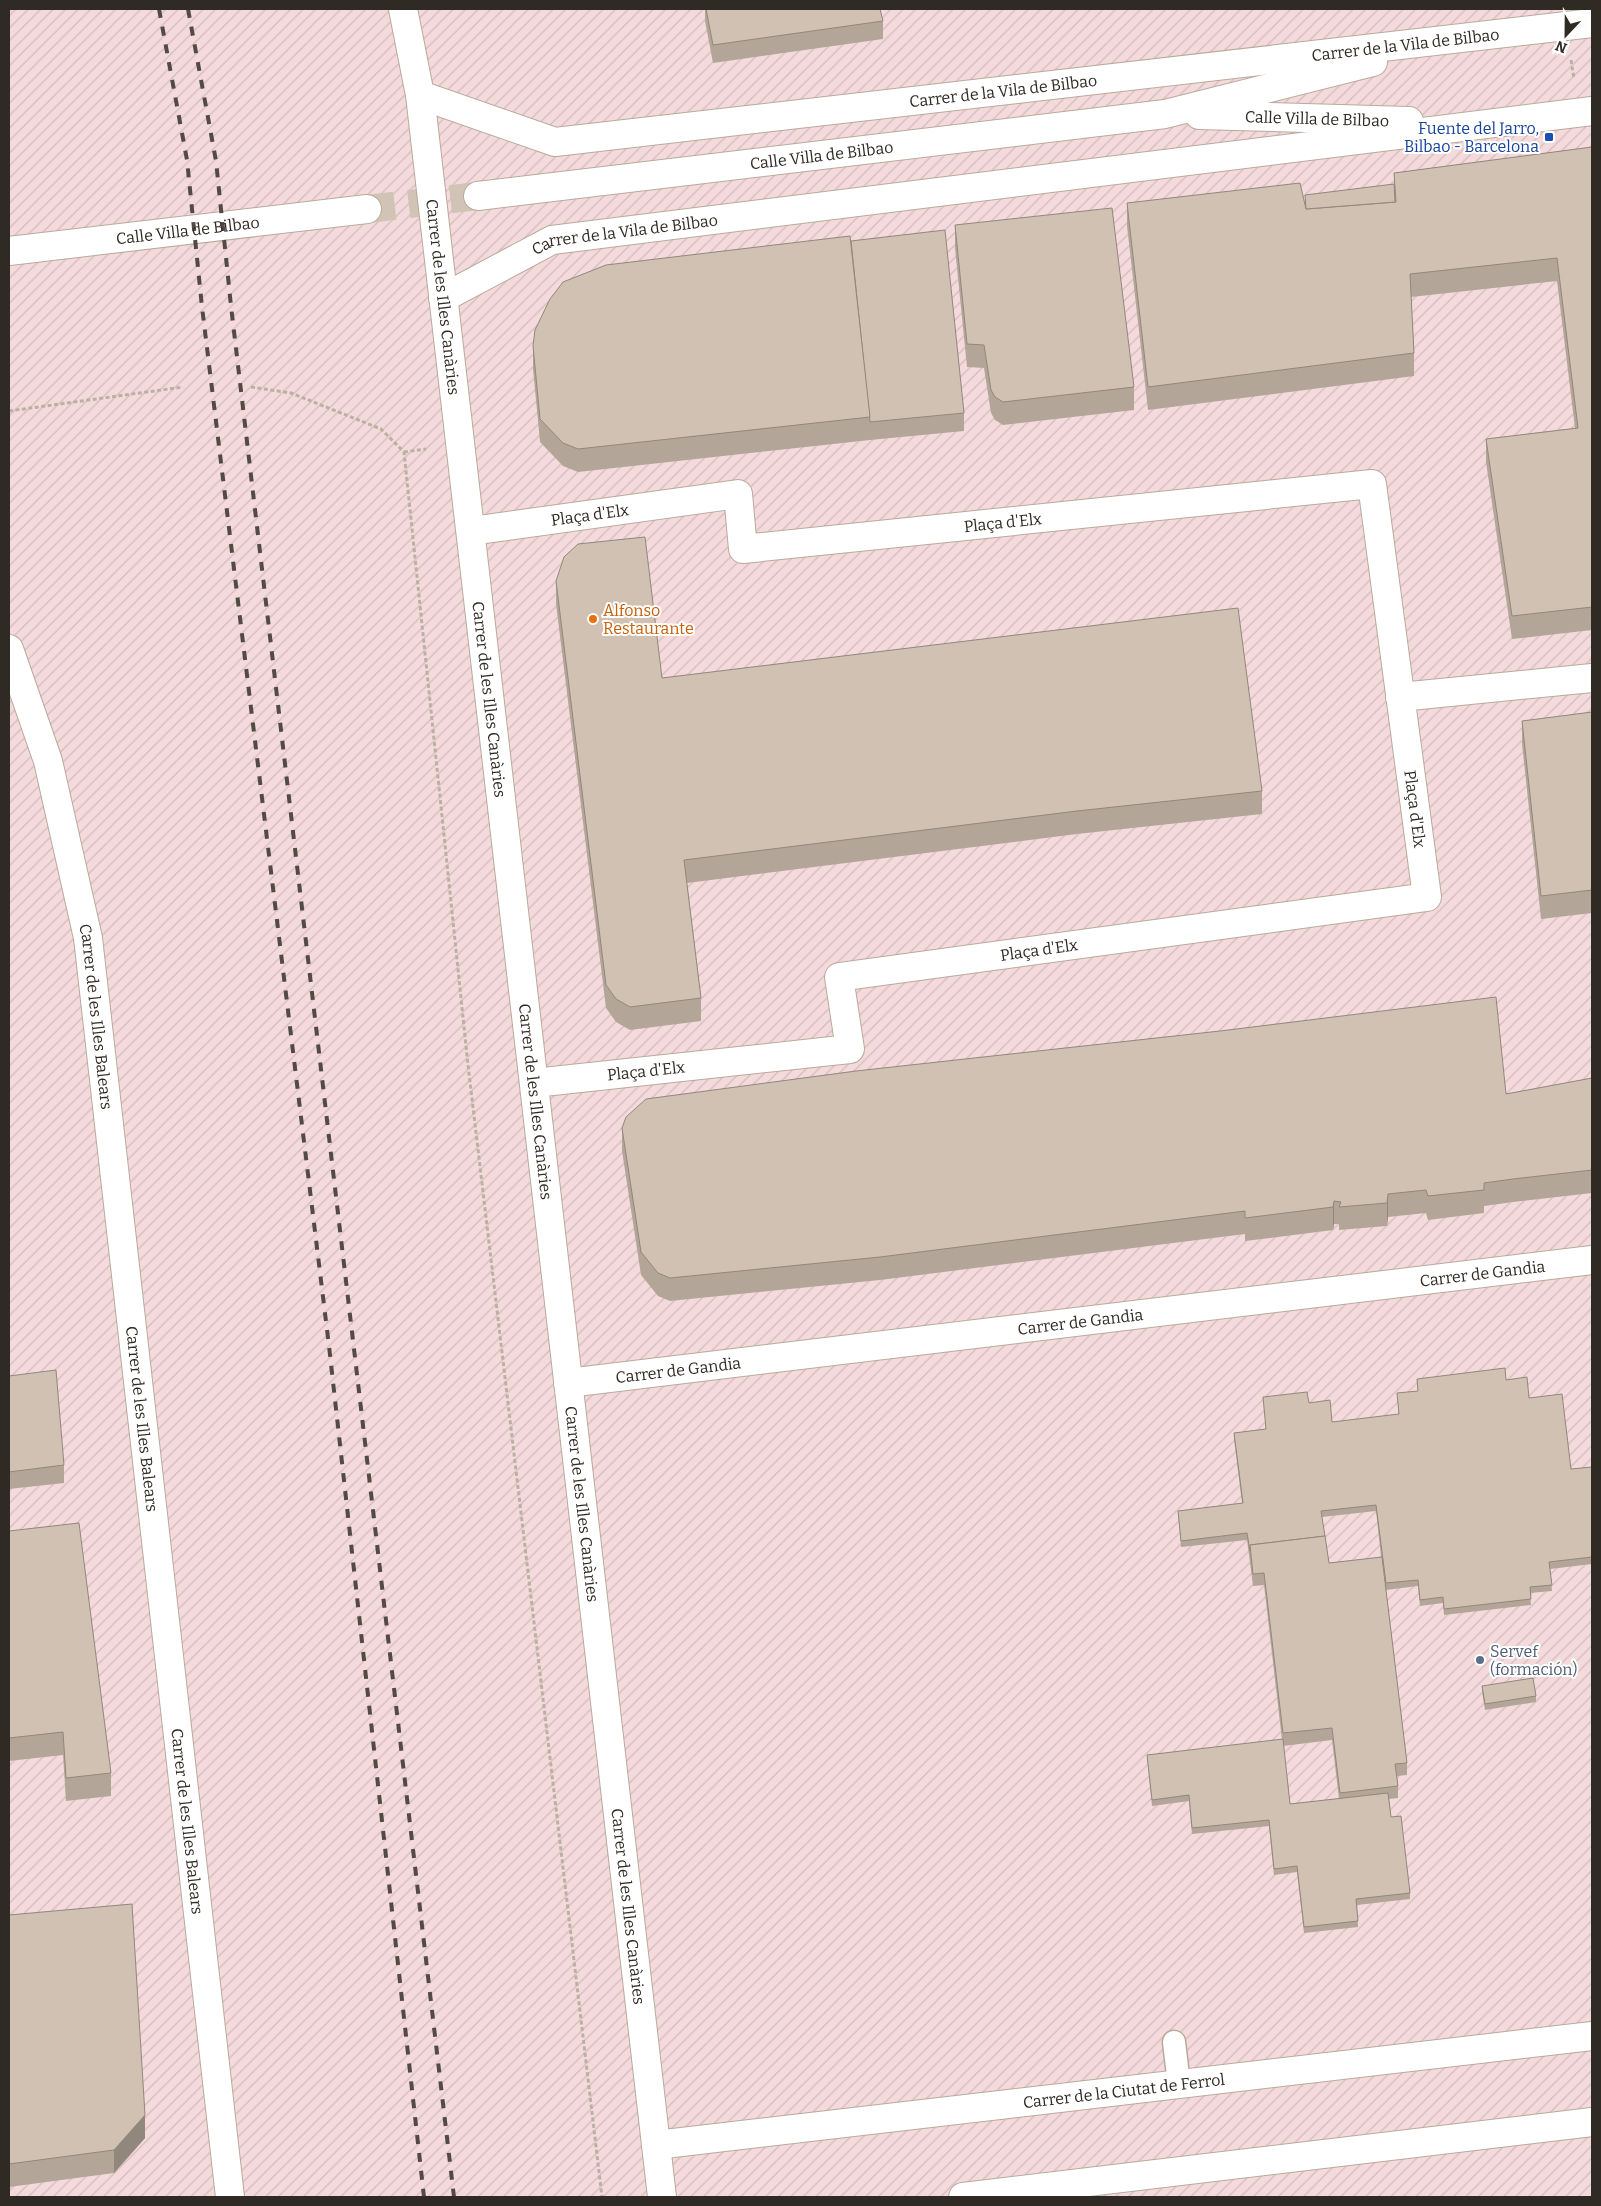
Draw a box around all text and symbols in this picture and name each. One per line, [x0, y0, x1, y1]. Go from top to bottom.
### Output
north arrow [1541, 10, 1591, 60]
street label: Carrer de la Vila de Bilbao [1311, 24, 1500, 65]
text: N [1553, 37, 1570, 56]
street label: Carrer de la Vila de Bilbao [908, 70, 1098, 111]
street label: Calle Villa de Bilbao [1245, 107, 1389, 130]
place label: Fuente del Jarro, Bilbao - Barcelona [1404, 119, 1539, 156]
marker: Fuente del Jarro, Bilbao - Barcelona [1543, 131, 1555, 143]
street label: Calle Villa de Bilbao [749, 137, 894, 173]
street label: Carrer de les Illes Canàries [423, 198, 464, 396]
street label: Carrer de la Vila de Bilbao [528, 210, 719, 259]
street label: Calle Villa de Bilbao [115, 212, 260, 248]
street label: Plaça d'Elx [550, 500, 630, 529]
street label: Plaça d'Elx [963, 509, 1043, 536]
street label: Carrer de les Illes Canàries [469, 600, 510, 798]
place label: Alfonso Restaurante [603, 601, 694, 638]
marker: Alfonso Restaurante [587, 613, 599, 625]
street label: Plaça d'Elx [1401, 769, 1430, 849]
street label: Carrer de les Illes Balears [76, 922, 117, 1110]
street label: Plaça d'Elx [999, 935, 1079, 965]
street label: Carrer de les Illes Canàries [515, 1003, 557, 1201]
street label: Plaça d'Elx [606, 1057, 686, 1085]
street label: Carrer de Gandia [1419, 1256, 1546, 1290]
street label: Carrer de Gandia [1017, 1304, 1144, 1338]
street label: Carrer de les Illes Balears [122, 1325, 162, 1513]
street label: Carrer de Gandia [614, 1353, 742, 1387]
street label: Carrer de les Illes Canàries [561, 1405, 603, 1603]
place label: Servef (formación) [1490, 1642, 1578, 1679]
marker: Servef (formación) [1474, 1654, 1486, 1666]
street label: Carrer de les Illes Balears [168, 1727, 208, 1915]
street label: Carrer de les Illes Canàries [608, 1807, 649, 2005]
street label: Carrer de la Ciutat de Ferrol [1022, 2069, 1226, 2112]

